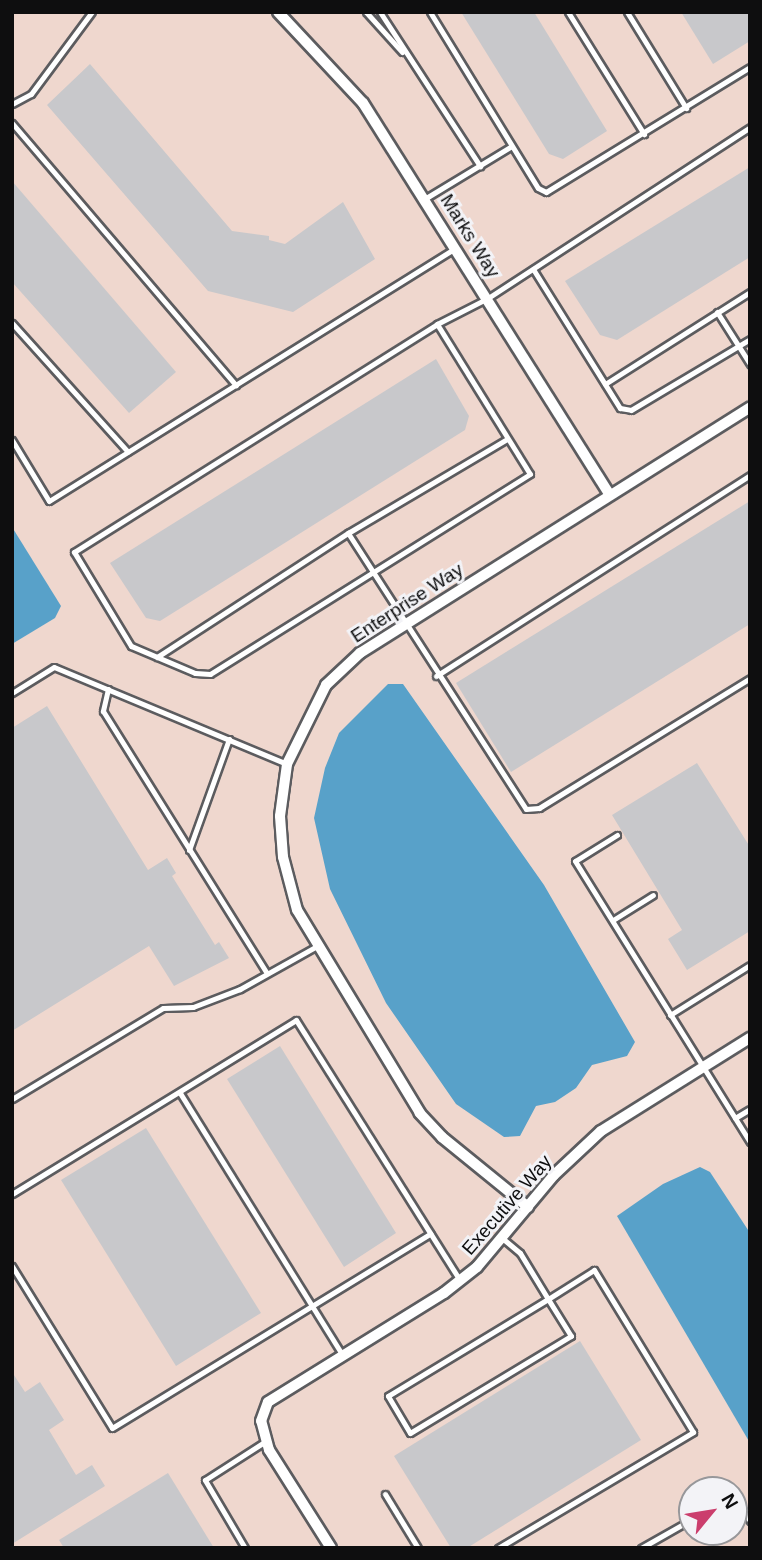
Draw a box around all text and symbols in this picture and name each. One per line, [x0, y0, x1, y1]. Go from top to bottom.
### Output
street label: Marks Way [435, 190, 505, 282]
street label: Enterprise Way [347, 558, 467, 648]
street label: Executive Way [457, 1150, 557, 1260]
north arrow [678, 1476, 748, 1546]
text: N [717, 1490, 742, 1512]

